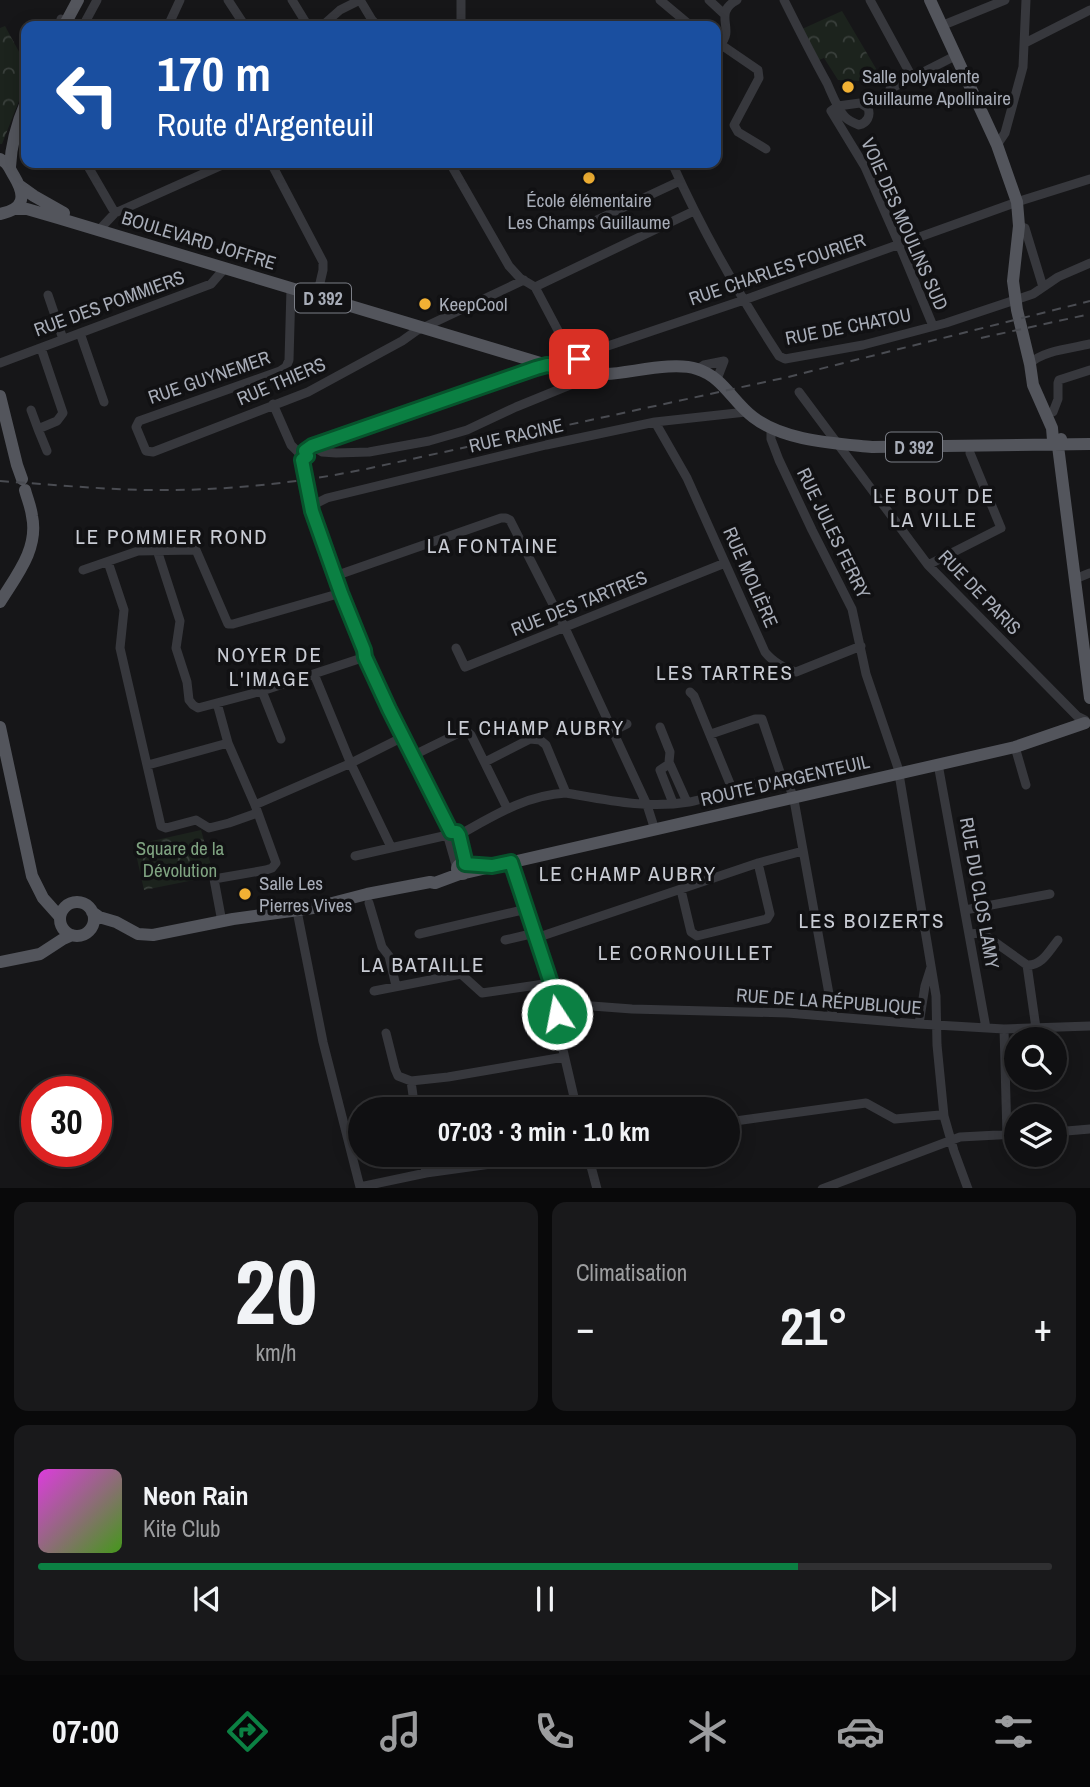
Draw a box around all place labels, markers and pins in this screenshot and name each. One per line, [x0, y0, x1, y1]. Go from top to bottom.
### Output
place label: Salle polyvalente Guillaume Apollinaire [862, 63, 1011, 111]
marker: Salle polyvalente Guillaume Apollinaire [840, 79, 856, 95]
marker: École élémentaire Les Champs Guillaume [581, 170, 597, 186]
place label: École élémentaire Les Champs Guillaume [508, 187, 670, 235]
place label: KeepCool [439, 291, 507, 317]
marker: KeepCool [417, 296, 433, 312]
pin [549, 329, 609, 389]
place label: Salle Les Pierres Vives [259, 870, 352, 918]
marker: Salle Les Pierres Vives [237, 886, 253, 902]

